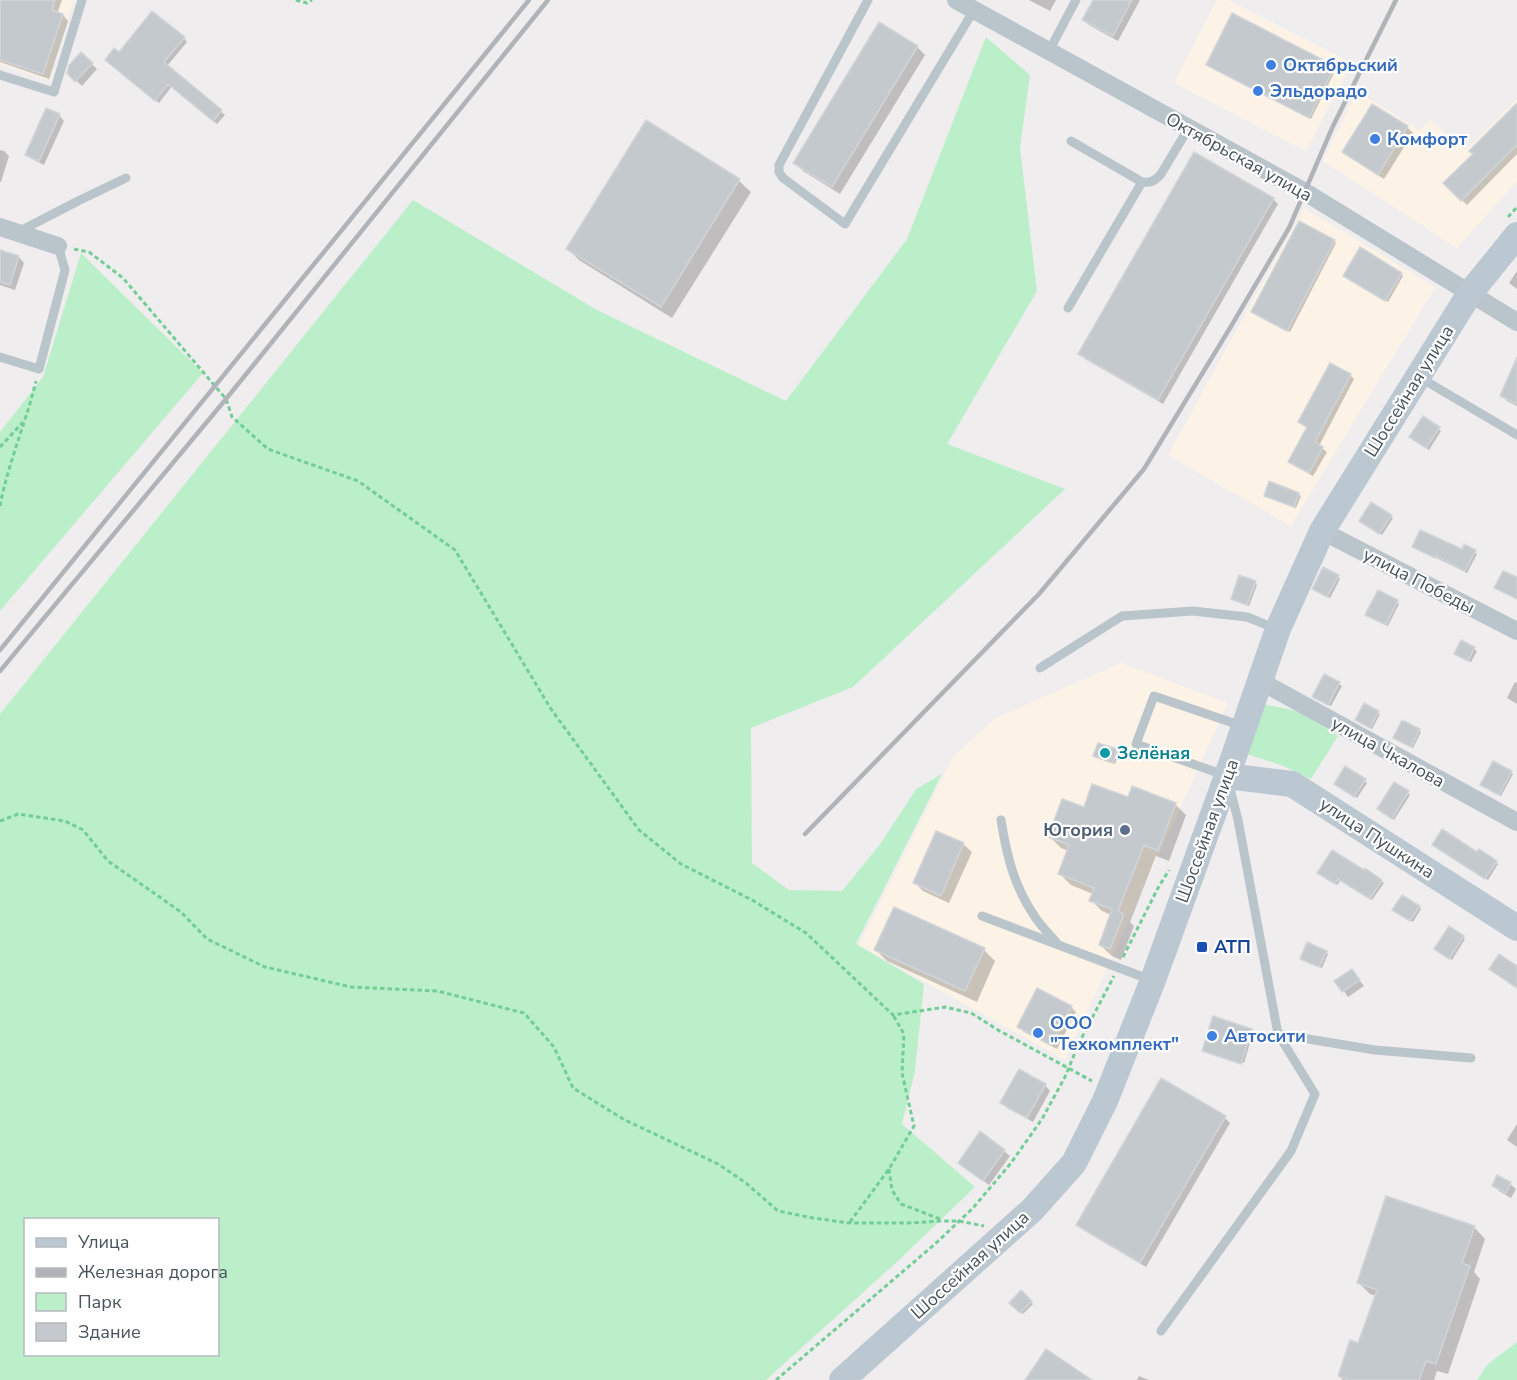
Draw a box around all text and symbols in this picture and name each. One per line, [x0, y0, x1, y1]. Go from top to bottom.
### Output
place label: Октябрьский [1283, 53, 1398, 77]
marker: Октябрьский [1264, 58, 1278, 72]
place label: Эльдорадо [1270, 79, 1367, 103]
marker: Эльдорадо [1251, 84, 1265, 98]
street label: Октябрьская улица [1162, 107, 1316, 207]
place label: Комфорт [1387, 127, 1468, 151]
marker: Комфорт [1368, 132, 1382, 146]
street label: Шоссейная улица [1359, 321, 1459, 461]
street label: улица Победы [1359, 543, 1479, 619]
street label: улица Чкалова [1327, 711, 1449, 793]
place label: Зелёная [1117, 741, 1190, 765]
marker: Зелёная [1098, 746, 1112, 760]
street label: Шоссейная улица [1170, 756, 1244, 906]
street label: улица Пушкина [1315, 792, 1439, 884]
place label: Югория [1043, 818, 1113, 842]
marker: Югория [1118, 823, 1132, 837]
place label: АТП [1214, 935, 1251, 959]
marker: АТП [1195, 940, 1209, 954]
place label: ООО "Техкомплект" [1050, 1011, 1179, 1056]
place label: Автосити [1224, 1024, 1306, 1048]
marker: ООО "Техкомплект" [1031, 1026, 1045, 1040]
marker: Автосити [1205, 1029, 1219, 1043]
street label: Шоссейная улица [906, 1205, 1034, 1325]
legend [24, 1218, 219, 1356]
text: Улица [77, 1230, 129, 1254]
text: Железная дорога [78, 1260, 228, 1284]
text: Парк [78, 1290, 122, 1314]
text: Здание [78, 1320, 141, 1344]

